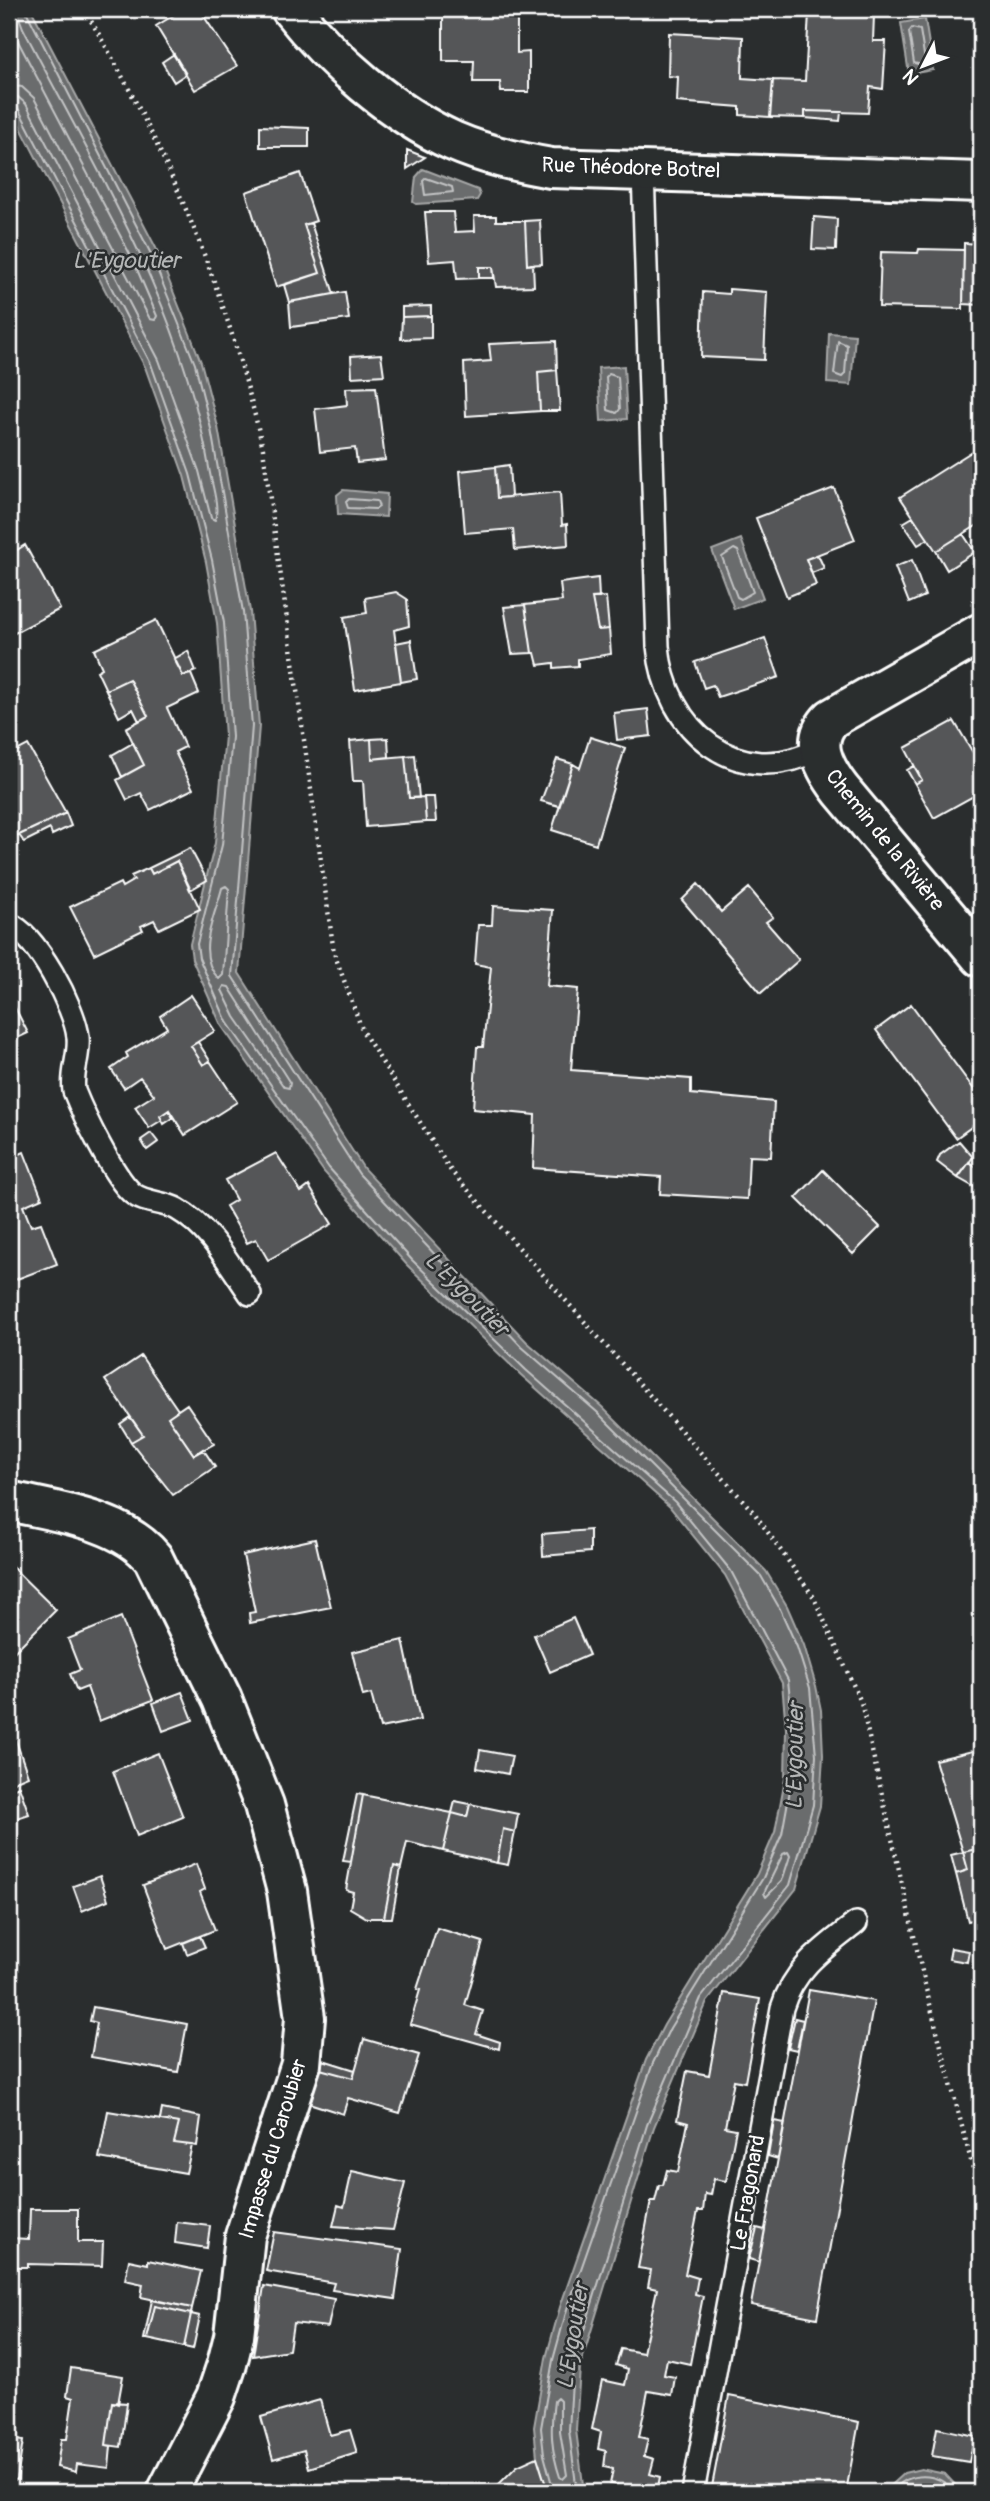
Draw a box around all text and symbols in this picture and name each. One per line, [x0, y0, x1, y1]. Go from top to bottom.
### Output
north arrow [888, 32, 958, 102]
text: N [898, 64, 924, 90]
street label: Rue Théodore Botrel [541, 151, 721, 185]
water label: L'Eygoutier [72, 246, 183, 275]
street label: Chemin de la Rivière [820, 764, 951, 917]
water label: L'Eygoutier [419, 1246, 517, 1344]
water label: L'Eygoutier [780, 1699, 810, 1810]
street label: Impasse du Caroubier [233, 2055, 313, 2242]
street label: Le Fragonard [725, 2133, 771, 2253]
water label: L'Eygoutier [550, 2278, 596, 2391]

